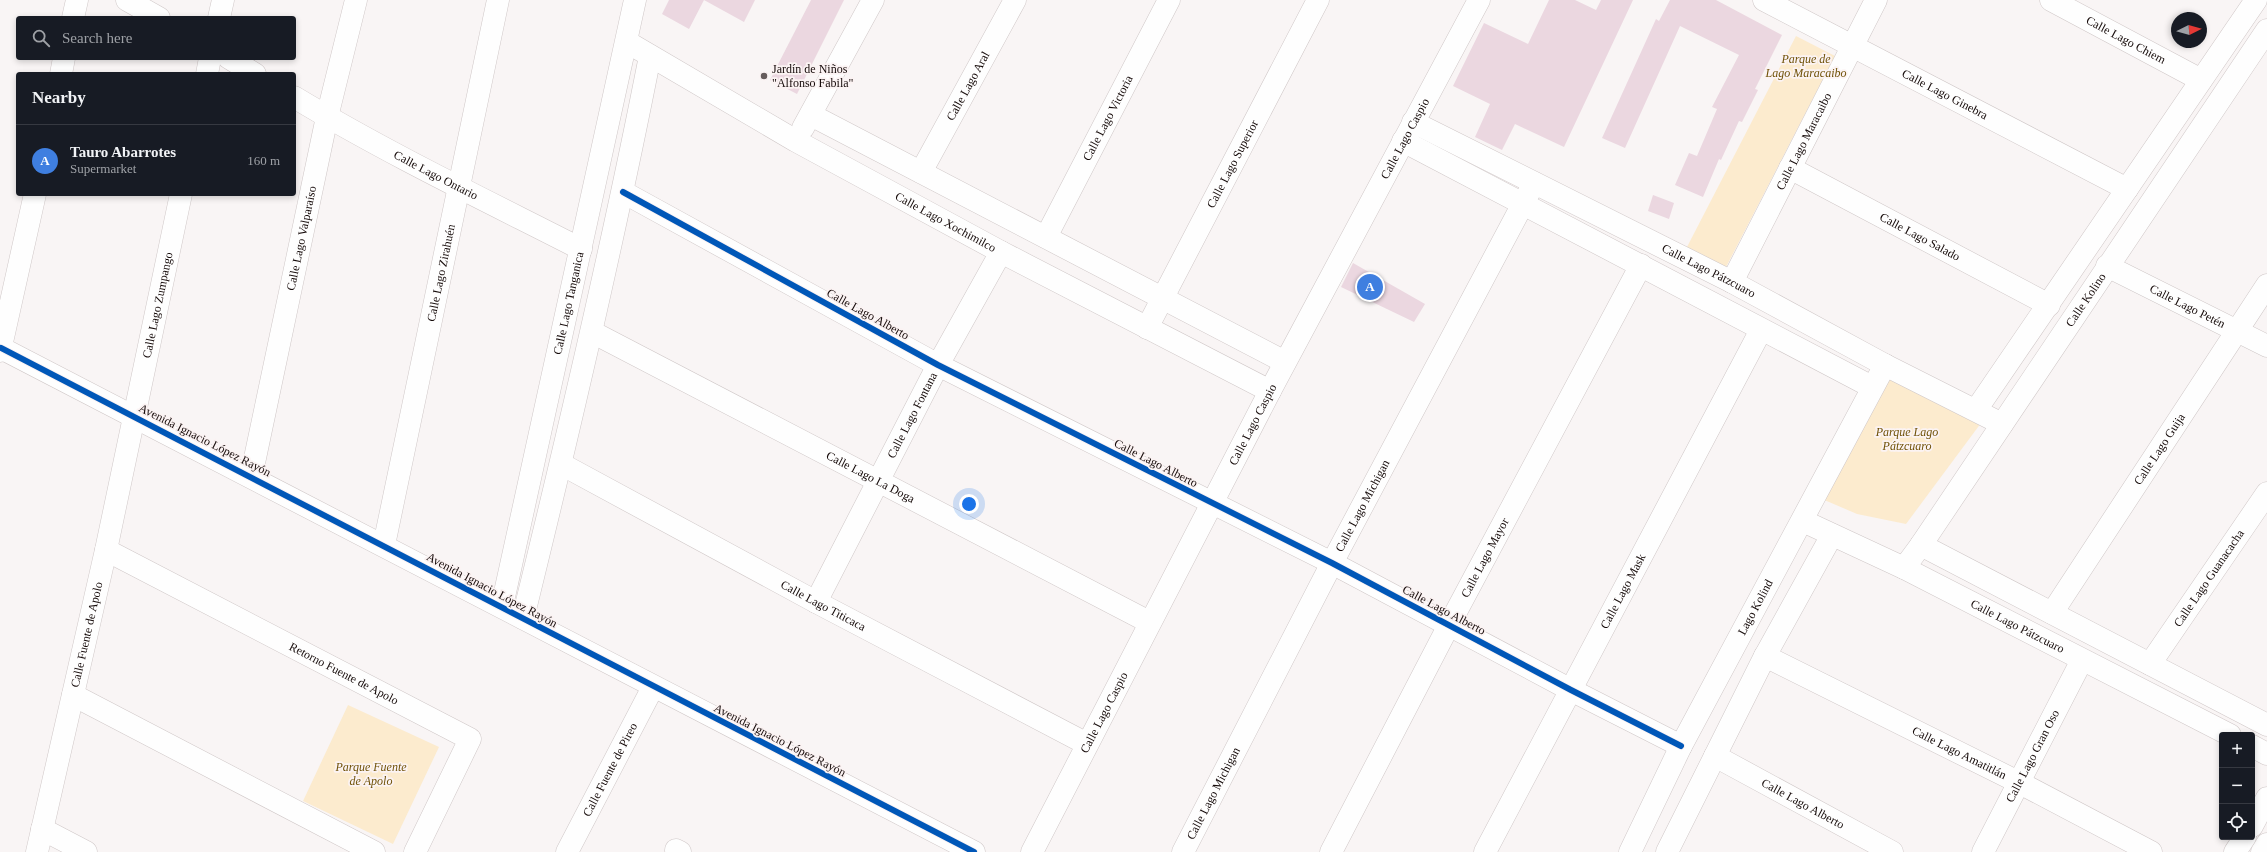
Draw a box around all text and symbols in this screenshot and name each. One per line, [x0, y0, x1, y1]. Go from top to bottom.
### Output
north arrow [2171, 12, 2207, 48]
street label: Calle Lago Chiem [2084, 13, 2169, 67]
search box [16, 16, 296, 60]
icon: search [30, 27, 52, 49]
text: Search here [62, 30, 132, 46]
street label: Calle Lago Aral [943, 48, 993, 123]
park label: Parque de Lago Maracaibo [1765, 52, 1847, 80]
place label: Jardín de Niños "Alfonso Fabila" [772, 62, 854, 90]
street label: Calle Lago Ginebra [1900, 66, 1991, 123]
marker: Jardín de Niños "Alfonso Fabila" [759, 71, 769, 81]
street label: Calle Lago Victoria [1080, 72, 1136, 163]
text: Nearby [32, 88, 86, 107]
street label: Calle Lago Maracaibo [1773, 90, 1835, 192]
street label: Calle Lago Caspio [1378, 96, 1432, 181]
street label: Calle Lago Superior [1204, 118, 1261, 210]
text: Tauro Abarrotes [70, 144, 176, 160]
street label: Calle Lago Ontario [391, 148, 480, 203]
text: A [40, 153, 50, 168]
text: 160 m [247, 153, 280, 168]
text: Supermarket [70, 161, 136, 176]
street label: Calle Lago Valparaíso [284, 185, 319, 292]
street label: Calle Lago Xochimilco [893, 189, 999, 255]
street label: Calle Lago Salado [1877, 210, 1962, 264]
street label: Calle Lago Zirahuén [424, 223, 458, 323]
street label: Calle Lago Pátzcuaro [1660, 241, 1758, 300]
street label: Calle Lago Tanganica [550, 250, 587, 356]
street label: Calle Lago Zumpango [140, 251, 176, 359]
street label: Calle Kolino [2063, 270, 2109, 329]
pin: A [1357, 272, 1383, 302]
street label: Calle Lago Petén [2147, 281, 2228, 331]
street label: Calle Lago Alberto [824, 286, 912, 342]
street label: Calle Lago Fontana [884, 369, 940, 461]
street label: Calle Lago Caspio [1226, 382, 1279, 468]
street label: Avenida Ignacio López Rayón [137, 401, 273, 479]
street label: Calle Lago Guija [2131, 410, 2188, 488]
park label: Parque Lago Pátzcuaro [1875, 425, 1938, 453]
street label: Calle Lago Alberto [1112, 436, 1200, 490]
street label: Calle Lago La Doga [824, 448, 918, 506]
street label: Calle Lago Michigan [1332, 457, 1393, 554]
your location [959, 494, 979, 514]
street label: Calle Lago Mayor [1458, 516, 1512, 600]
street label: Calle Lago Guanacacha [2171, 526, 2247, 629]
street label: Avenida Ignacio López Rayón [424, 550, 560, 630]
street label: Calle Lago Mask [1597, 551, 1648, 631]
street label: Calle Lago Titicaca [778, 577, 869, 634]
street label: Lago Kolind [1735, 577, 1776, 637]
street label: Calle Fuente de Apolo [68, 581, 105, 689]
street label: Calle Lago Alberto [1400, 582, 1488, 638]
street label: Calle Lago Pátzcuaro [1968, 596, 2067, 656]
street label: Retorno Fuente de Apolo [287, 639, 401, 708]
street label: Calle Lago Caspio [1077, 670, 1131, 755]
street label: Avenida Ignacio López Rayón [712, 701, 848, 779]
street label: Calle Lago Gran Oso [2003, 707, 2062, 805]
street label: Calle Fuente de Pireo [580, 720, 640, 819]
street label: Calle Lago Amatitlán [1910, 723, 2009, 782]
map controls [2219, 732, 2255, 840]
button: + [2219, 732, 2255, 768]
street label: Calle Lago Michigan [1184, 745, 1243, 842]
park label: Parque Fuente de Apolo [334, 760, 407, 788]
button: − [2219, 768, 2255, 804]
street label: Calle Lago Alberto [1759, 776, 1847, 832]
button: locate [2219, 804, 2255, 840]

